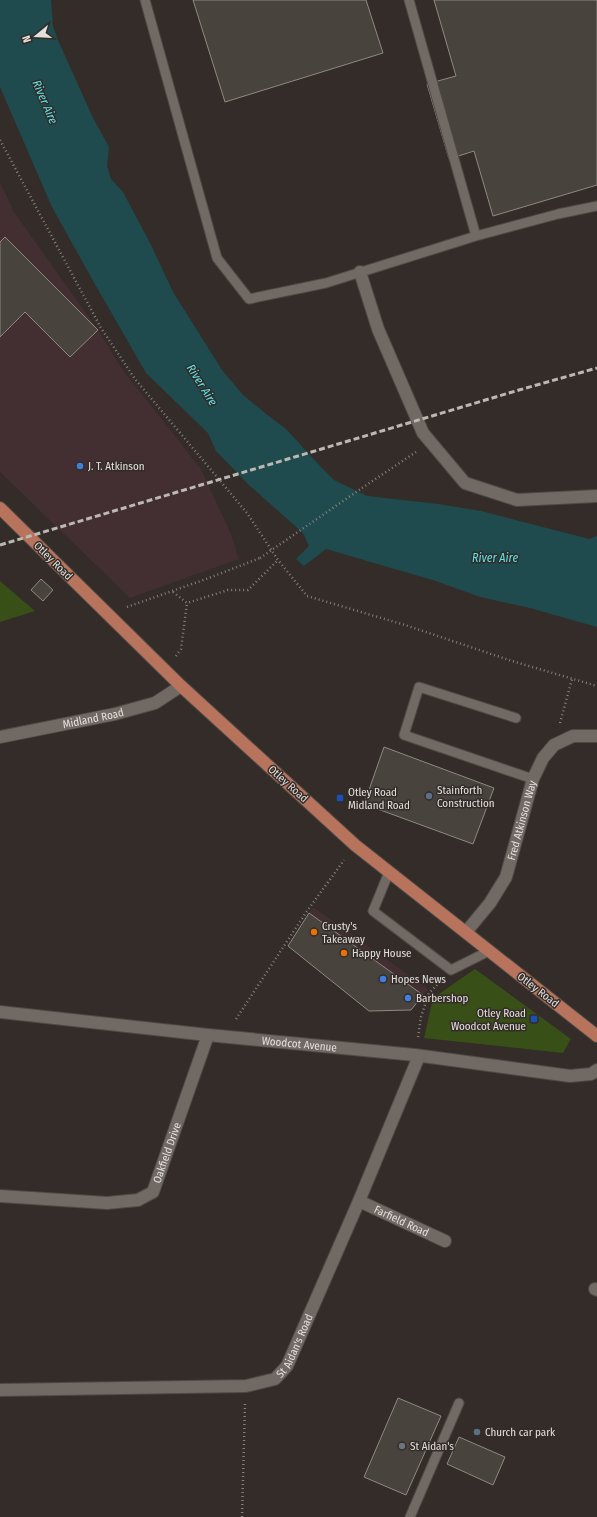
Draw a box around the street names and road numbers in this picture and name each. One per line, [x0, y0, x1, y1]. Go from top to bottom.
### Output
street label: Otley Road [31, 539, 75, 583]
street label: Midland Road [62, 705, 125, 731]
street label: Otley Road [265, 763, 311, 805]
street label: Fred Atkinson Way [504, 779, 539, 862]
street label: Otley Road [515, 970, 561, 1010]
street label: Woodcot Avenue [261, 1034, 337, 1054]
street label: Oakfield Drive [150, 1121, 183, 1185]
street label: Farfield Road [372, 1203, 431, 1239]
street label: St Aidan's Road [273, 1312, 315, 1380]

